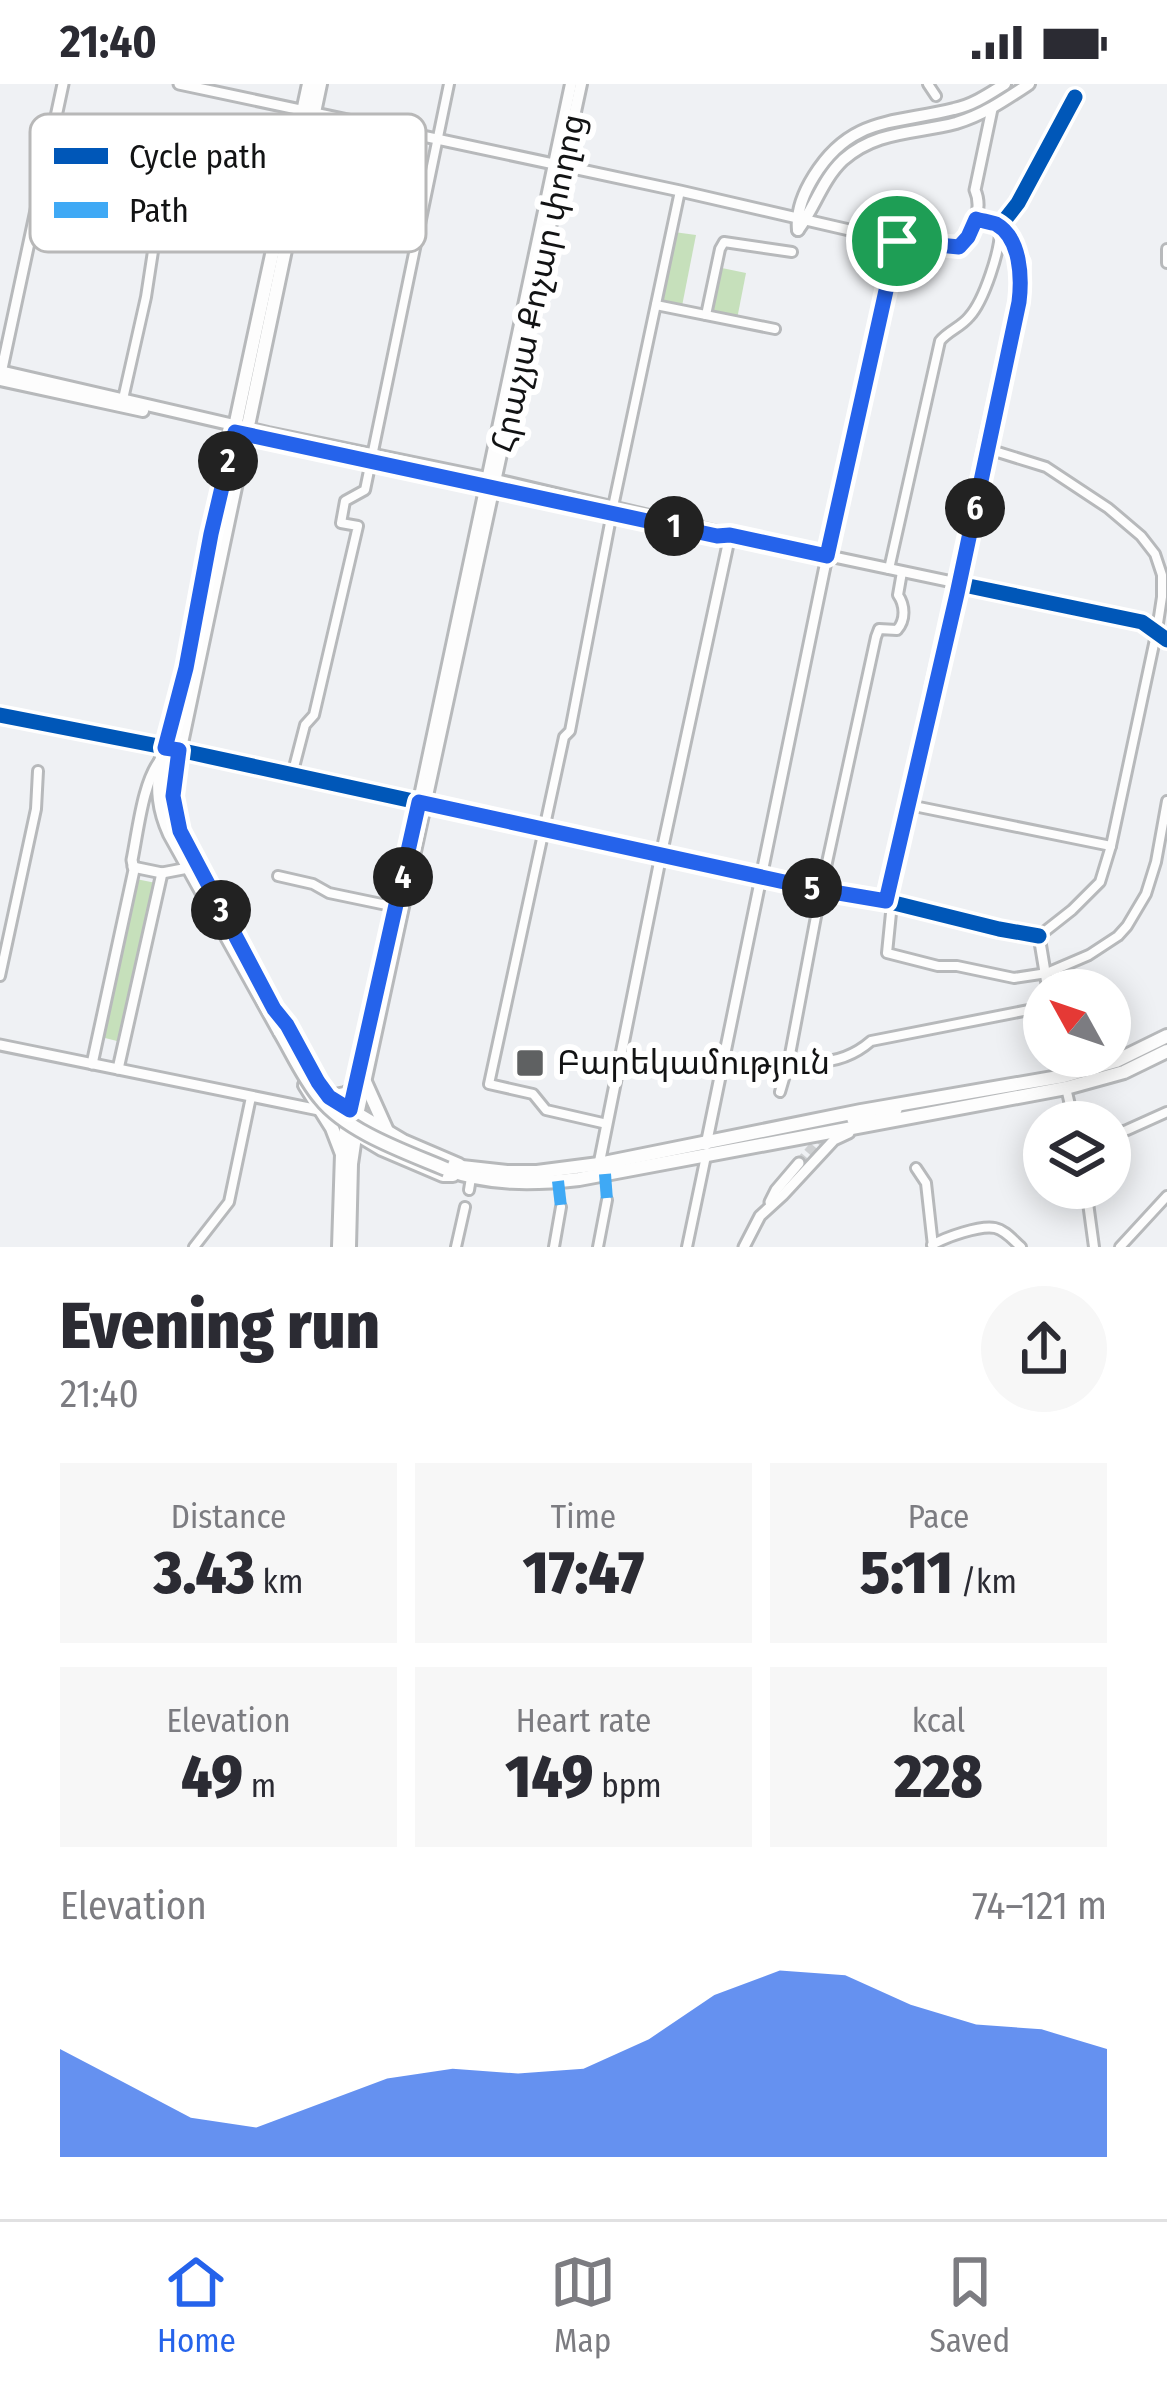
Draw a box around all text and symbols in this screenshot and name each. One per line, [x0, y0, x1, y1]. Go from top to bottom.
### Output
text: 21:40 [60, 15, 157, 69]
street label: Հրաչյա Քոչար փողոց [483, 110, 593, 456]
legend [30, 114, 426, 252]
text: Cycle path [129, 137, 267, 177]
pin [846, 190, 948, 292]
text: Path [129, 191, 189, 231]
icon: arrive [864, 208, 930, 274]
pin: 2 [198, 431, 258, 491]
text: 2 [220, 441, 236, 481]
pin: 6 [945, 478, 1005, 538]
text: 6 [966, 488, 984, 528]
pin: 1 [644, 496, 704, 556]
text: 1 [667, 506, 681, 546]
pin: 4 [373, 847, 433, 907]
text: 4 [395, 857, 411, 897]
pin: 5 [782, 858, 842, 918]
text: 5 [804, 868, 820, 908]
pin: 3 [191, 880, 251, 940]
text: 3 [213, 890, 229, 930]
north arrow [1023, 969, 1131, 1077]
map controls [1023, 969, 1131, 1209]
place label: Բարեկամություն [557, 1043, 830, 1083]
marker: Բարեկամություն [514, 1047, 546, 1079]
button: layers [1023, 1101, 1131, 1209]
text: Evening run [60, 1286, 380, 1365]
button: share [981, 1286, 1107, 1412]
text: 21:40 [60, 1371, 139, 1417]
text: Distance [171, 1497, 286, 1537]
text: Time [551, 1497, 616, 1537]
text: Pace [908, 1497, 969, 1537]
text: 3.43 [154, 1537, 255, 1609]
text: 17:47 [523, 1537, 644, 1609]
text: 5:11 [860, 1537, 953, 1609]
text: km [255, 1562, 303, 1602]
text: /km [953, 1562, 1017, 1602]
text: Elevation [166, 1701, 291, 1741]
text: Heart rate [516, 1701, 651, 1741]
text: kcal [912, 1701, 965, 1741]
text: 49 [181, 1741, 243, 1813]
text: 149 [505, 1741, 593, 1813]
text: 228 [894, 1741, 983, 1813]
text: m [243, 1766, 276, 1806]
text: bpm [593, 1766, 662, 1806]
text: Elevation [60, 1883, 207, 1929]
text: 74–121 m [972, 1883, 1107, 1929]
tab: Home [157, 2249, 236, 2361]
tab: Map [550, 2249, 616, 2361]
tab: Saved [930, 2249, 1010, 2361]

